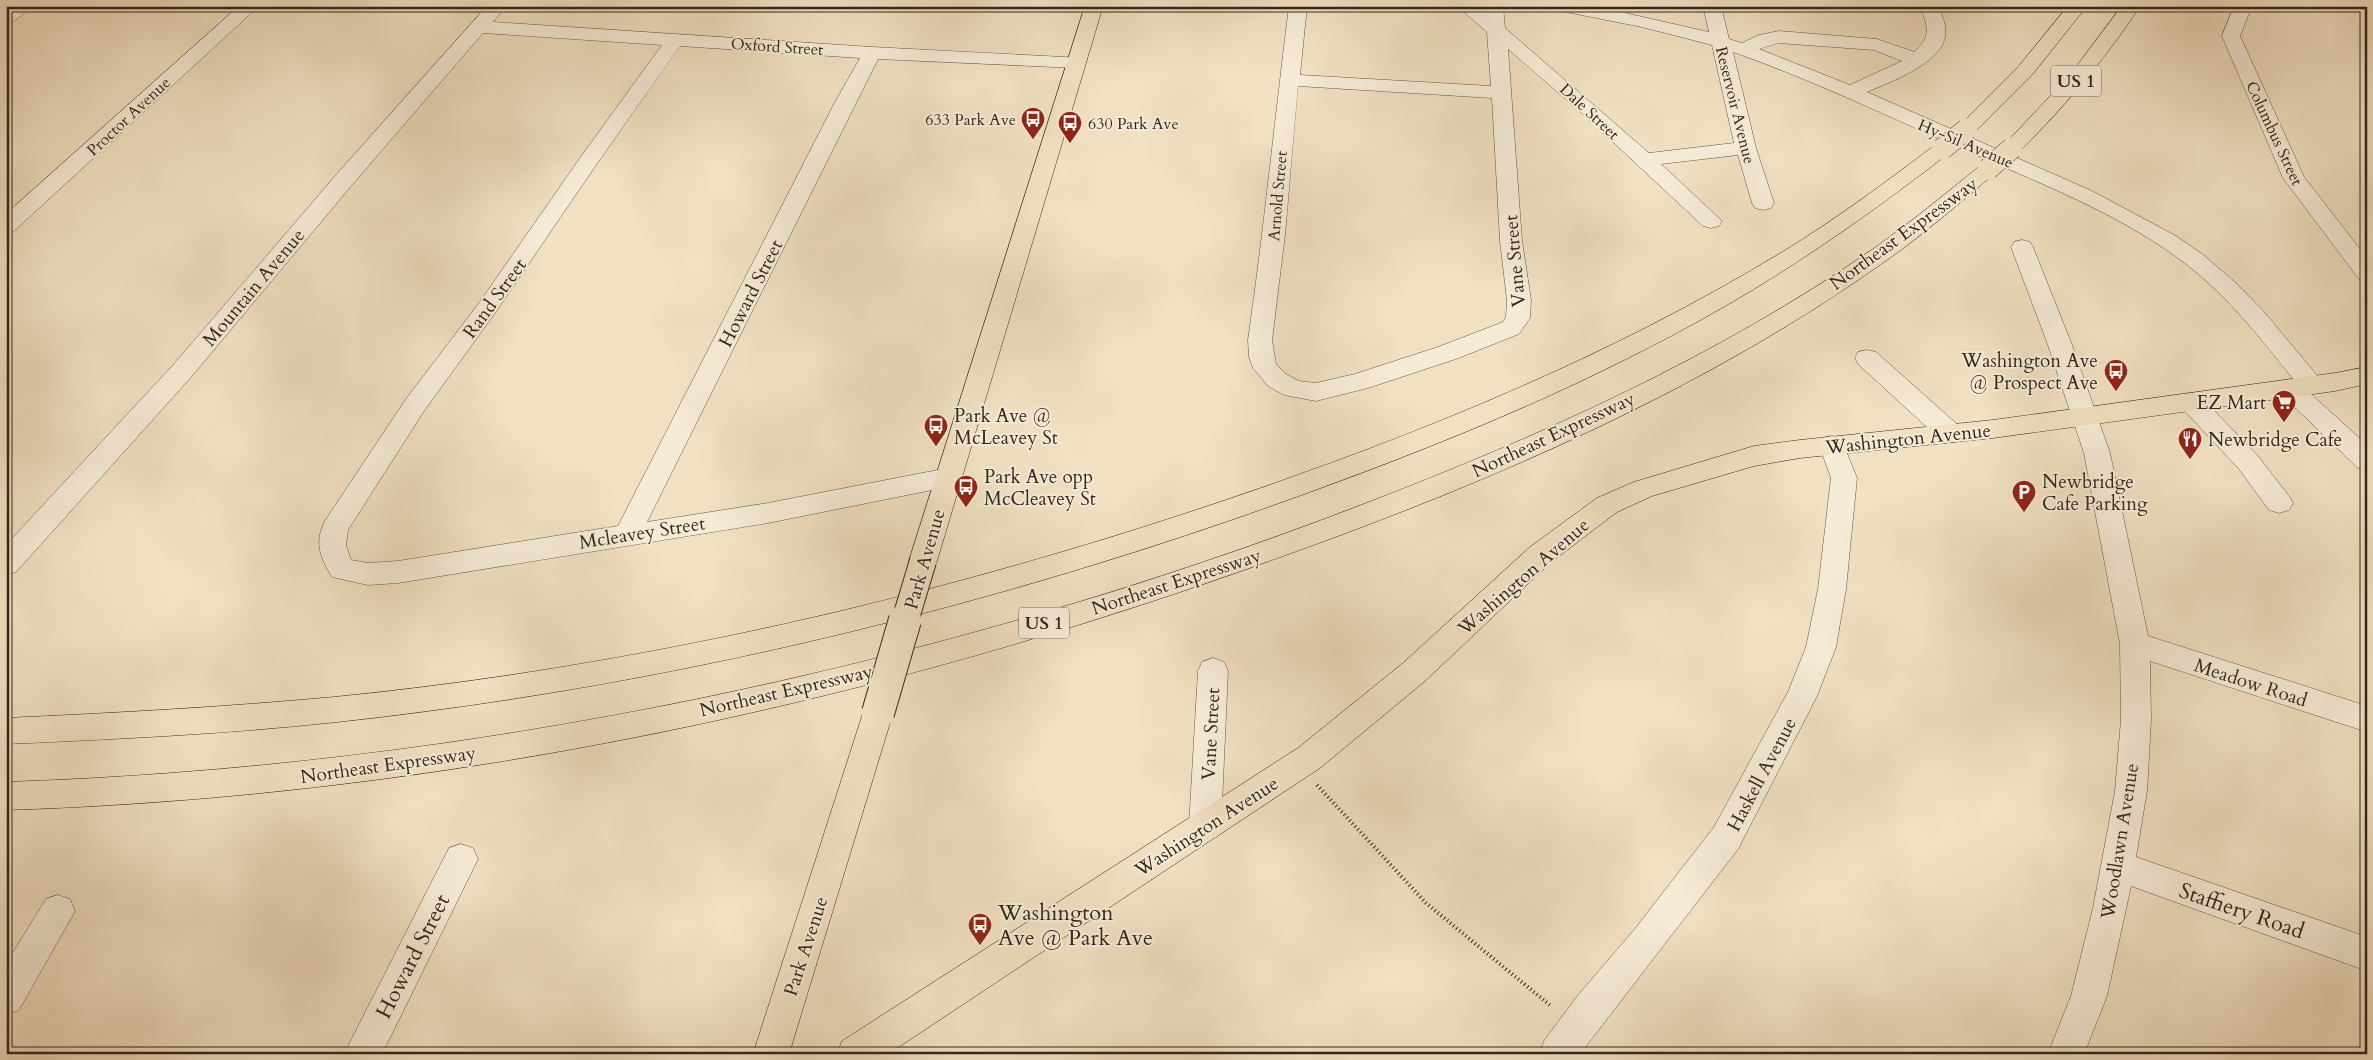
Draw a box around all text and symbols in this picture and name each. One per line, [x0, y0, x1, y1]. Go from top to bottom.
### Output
street label: Oxford Street [730, 33, 824, 61]
street label: Reservoir Avenue [1710, 44, 1760, 166]
road number: US 1 [2051, 66, 2101, 96]
street label: Proctor Avenue [82, 72, 175, 161]
street label: Dale Street [1555, 78, 1624, 145]
street label: Columbus Street [2240, 78, 2308, 189]
bus stop icon: 633 Park Ave [1020, 106, 1046, 140]
place label: 633 Park Ave [925, 109, 1016, 131]
bus stop icon: 630 Park Ave [1057, 110, 1083, 144]
place label: 630 Park Ave [1088, 113, 1179, 135]
street label: Hy-Sil Avenue [1914, 114, 2017, 174]
street label: Arnold Street [1263, 150, 1293, 242]
street label: Northeast Expressway [1824, 171, 1983, 296]
street label: Vane Street [1498, 214, 1532, 308]
street label: Mountain Avenue [197, 223, 311, 352]
street label: Howard Street [713, 235, 789, 352]
street label: Rand Street [457, 253, 533, 344]
place label: Washington Ave @ Prospect Ave [1960, 348, 2098, 396]
bus stop icon: Washington Ave @ Prospect Ave [2103, 358, 2129, 392]
street label: Northeast Expressway [1468, 386, 1639, 484]
supermarket icon: EZ Mart [2271, 389, 2297, 423]
place label: EZ Mart [2197, 390, 2266, 416]
place label: Park Ave @ McLeavey St [954, 403, 1058, 451]
bus stop icon: Park Ave @ McLeavey St [923, 413, 949, 447]
street label: Washington Avenue [1823, 417, 1992, 461]
restaurant icon: Newbridge Cafe [2177, 426, 2203, 460]
place label: Newbridge Cafe [2208, 427, 2342, 453]
place label: Park Ave opp McCleavey St [984, 464, 1096, 512]
place label: Newbridge Cafe Parking [2042, 469, 2148, 517]
bus stop icon: Park Ave opp McCleavey St [953, 474, 979, 508]
parking icon: Newbridge Cafe Parking [2011, 479, 2037, 513]
street label: Park Avenue [898, 506, 952, 612]
street label: Mcleavey Street [577, 510, 707, 556]
street label: Washington Avenue [1452, 512, 1595, 642]
street label: Northeast Expressway [1088, 542, 1265, 622]
road number: US 1 [1019, 608, 1069, 638]
street label: Meadow Road [2191, 652, 2310, 713]
street label: Northeast Expressway [697, 658, 875, 724]
street label: Vane Street [1196, 687, 1226, 781]
street label: Haskell Avenue [1721, 713, 1803, 836]
street label: Northeast Expressway [299, 740, 478, 790]
street label: Woodlawn Avenue [2095, 761, 2145, 922]
street label: Washington Avenue [1129, 771, 1283, 884]
street label: Staffiery Road [2175, 876, 2308, 946]
street label: Howard Street [369, 889, 457, 1024]
street label: Park Avenue [778, 893, 834, 999]
place label: Washington Ave @ Park Ave [997, 898, 1153, 953]
bus stop icon: Washington Ave @ Park Ave [967, 912, 993, 946]

